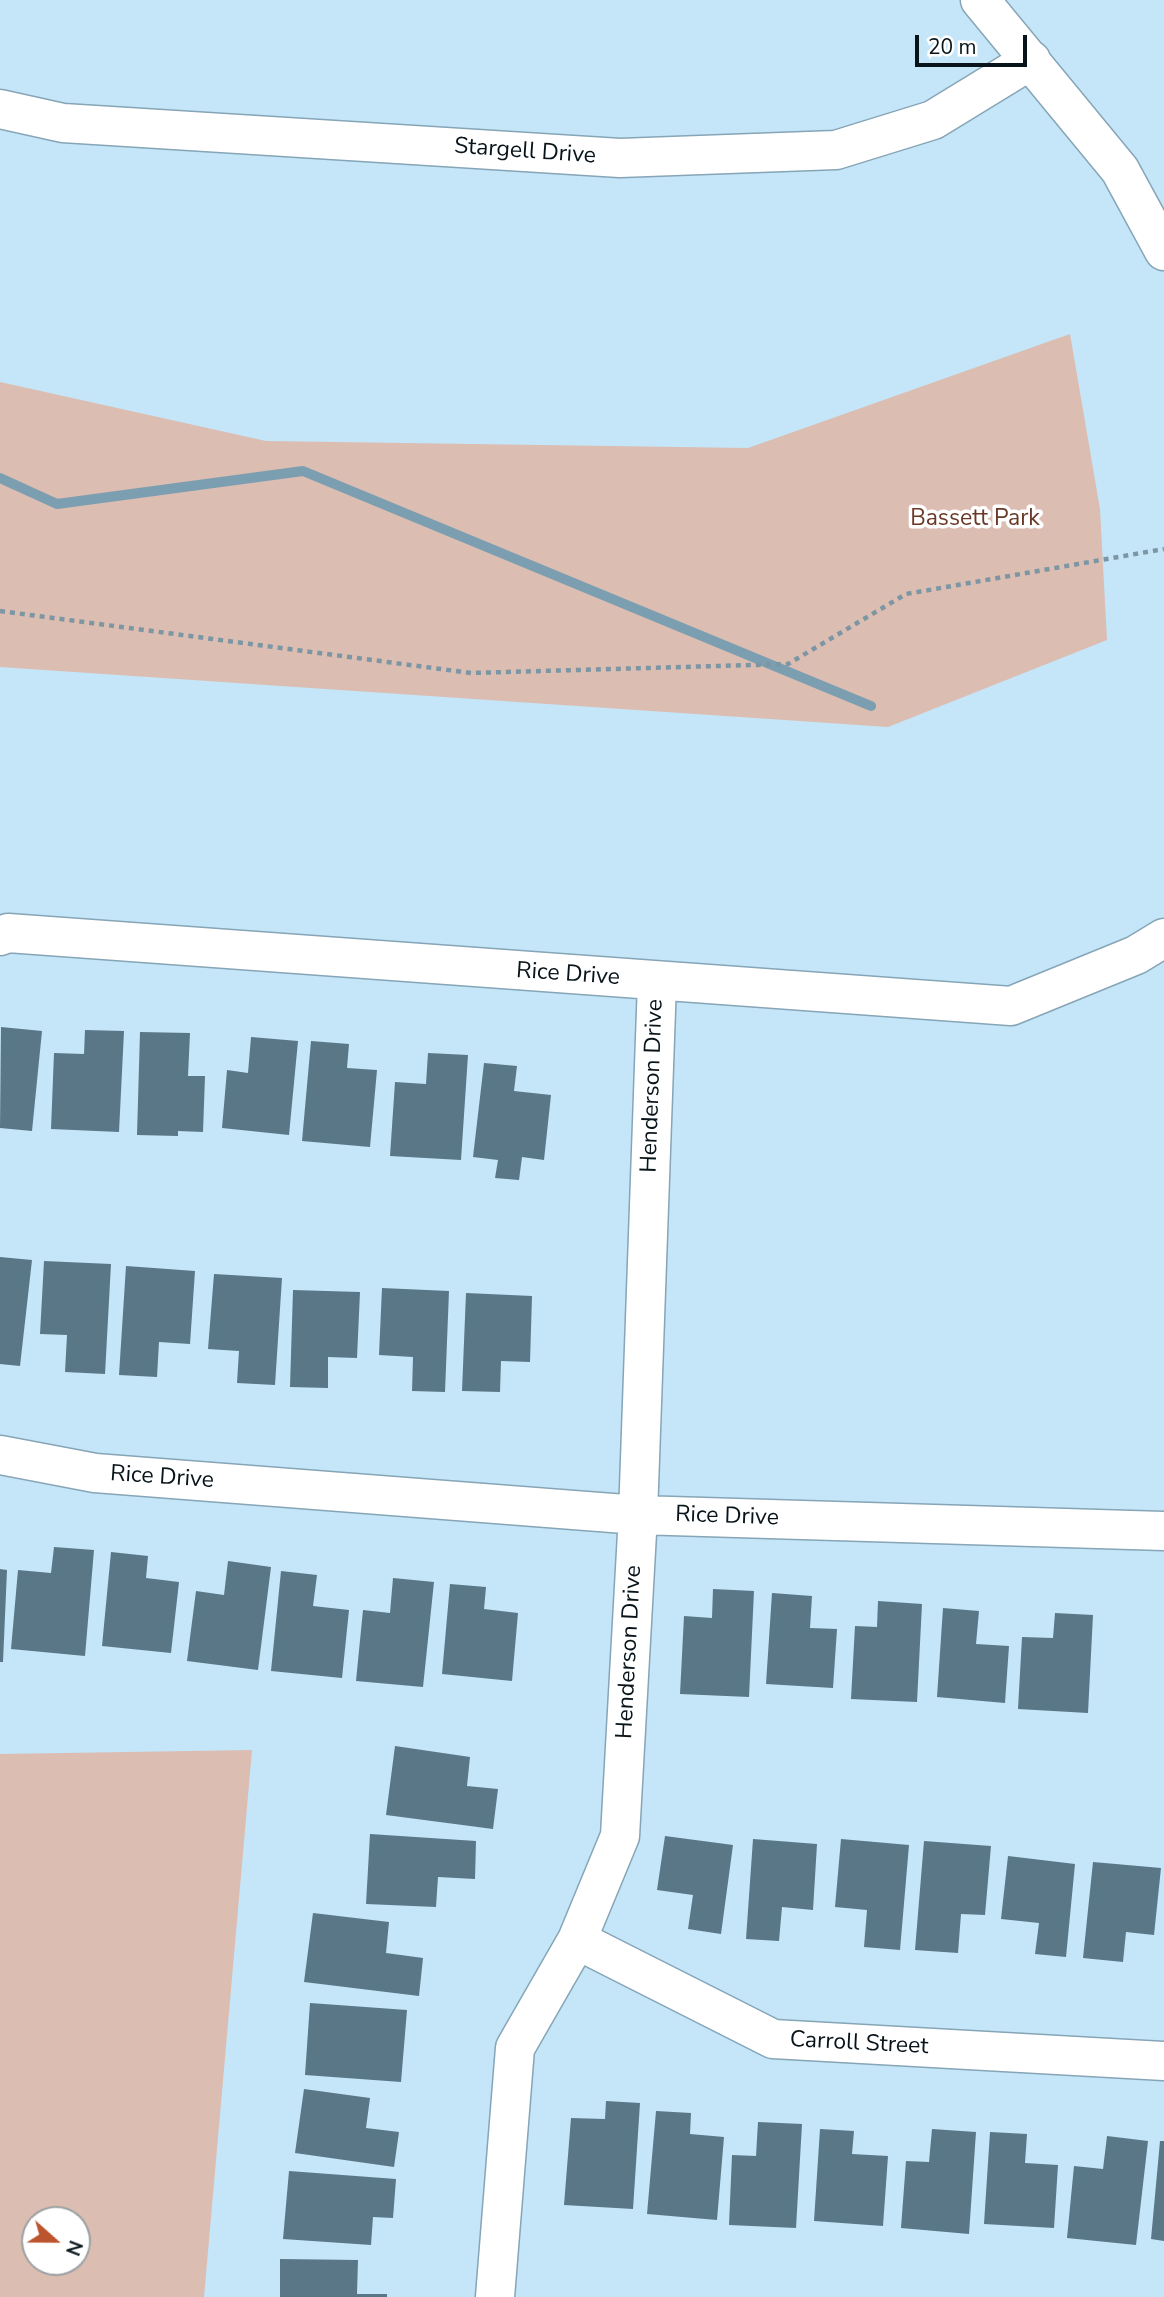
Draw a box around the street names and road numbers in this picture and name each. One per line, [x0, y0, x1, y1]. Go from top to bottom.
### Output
street label: Stargell Drive [453, 133, 597, 171]
street label: Rice Drive [515, 958, 621, 992]
street label: Henderson Drive [636, 999, 670, 1173]
street label: Rice Drive [109, 1461, 215, 1495]
street label: Rice Drive [675, 1501, 779, 1533]
street label: Henderson Drive [612, 1564, 648, 1740]
street label: Carroll Street [789, 2027, 929, 2061]

